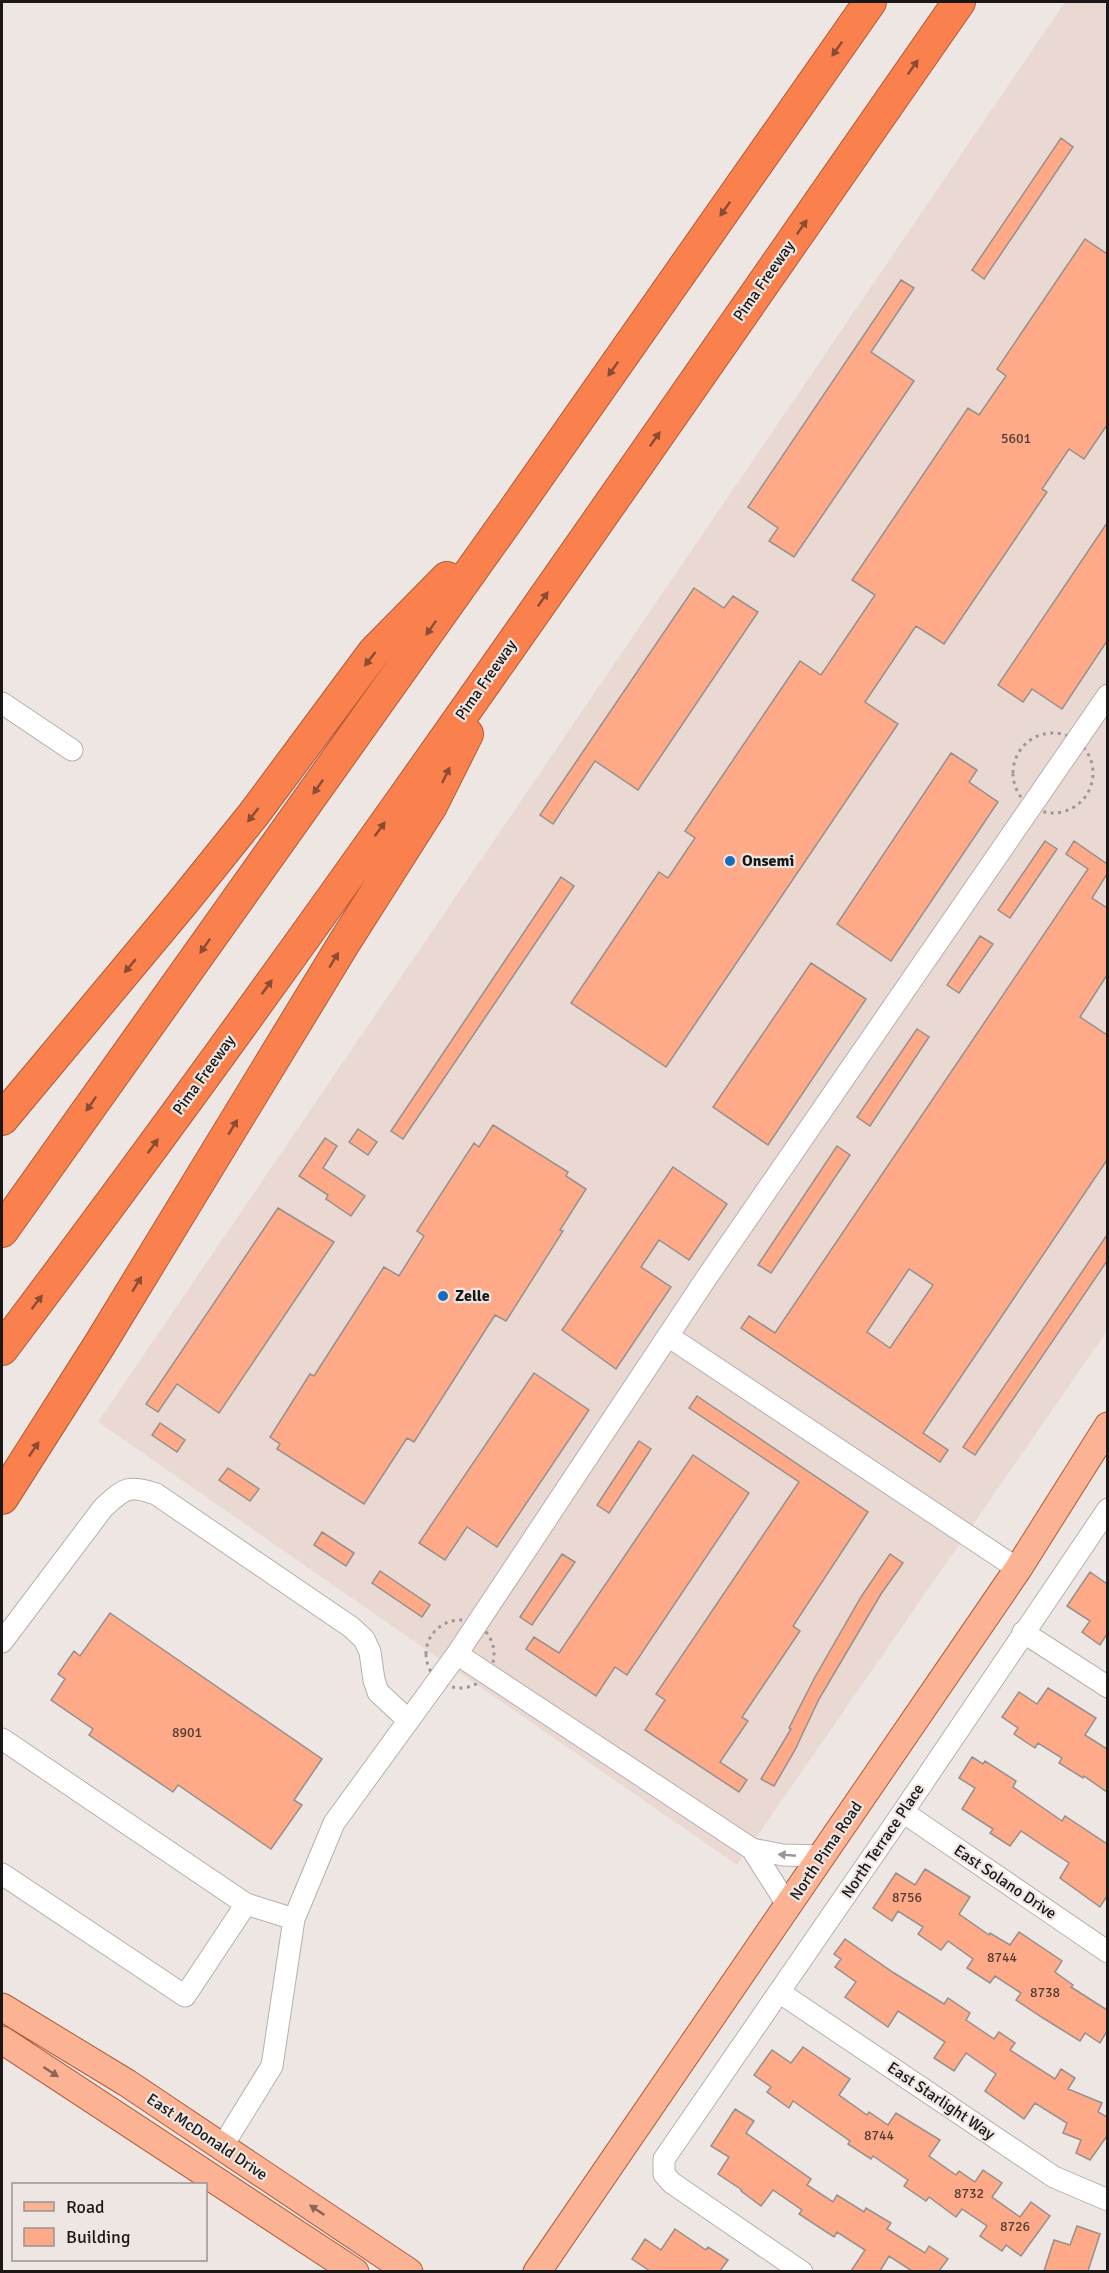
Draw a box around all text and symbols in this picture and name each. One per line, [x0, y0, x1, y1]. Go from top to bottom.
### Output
one-way arrow [831, 41, 843, 57]
one-way arrow [907, 59, 918, 75]
one-way arrow [719, 201, 731, 217]
one-way arrow [796, 219, 807, 235]
street label: Pima Freeway [729, 236, 799, 325]
one-way arrow [608, 361, 619, 377]
house number: 5601 [1001, 430, 1031, 447]
one-way arrow [649, 431, 661, 447]
one-way arrow [537, 591, 548, 607]
one-way arrow [425, 619, 437, 635]
street label: Pima Freeway [451, 635, 521, 724]
one-way arrow [364, 651, 376, 666]
one-way arrow [442, 767, 451, 784]
one-way arrow [312, 778, 324, 794]
one-way arrow [247, 807, 259, 822]
one-way arrow [374, 821, 386, 837]
place label: Onsemi [742, 851, 794, 871]
marker: Onsemi [723, 854, 737, 868]
one-way arrow [199, 938, 211, 953]
one-way arrow [328, 952, 339, 968]
one-way arrow [123, 958, 136, 974]
one-way arrow [261, 980, 273, 996]
street label: Pima Freeway [168, 1031, 240, 1119]
one-way arrow [86, 1097, 98, 1112]
one-way arrow [227, 1119, 238, 1135]
one-way arrow [147, 1138, 159, 1153]
one-way arrow [132, 1276, 143, 1292]
place label: Zelle [455, 1286, 490, 1306]
marker: Zelle [436, 1289, 450, 1303]
one-way arrow [30, 1294, 43, 1310]
one-way arrow [28, 1441, 39, 1457]
house number: 8901 [172, 1724, 202, 1741]
street label: North Terrace Place [837, 1780, 929, 1902]
street label: North Pima Road [785, 1798, 867, 1904]
street label: East Solano Drive [950, 1840, 1060, 1924]
one-way arrow [778, 1850, 797, 1859]
house number: 8756 [892, 1889, 922, 1906]
house number: 8744 [987, 1949, 1018, 1966]
house number: 8738 [1030, 1984, 1060, 2001]
street label: East Starlight Way [883, 2058, 999, 2145]
one-way arrow [42, 2066, 59, 2077]
street label: East McDonald Drive [143, 2089, 271, 2185]
house number: 8744 [864, 2127, 895, 2144]
legend [12, 2183, 207, 2261]
house number: 8732 [954, 2185, 984, 2202]
text: Road [66, 2196, 105, 2218]
one-way arrow [309, 2205, 325, 2216]
house number: 8726 [1000, 2218, 1030, 2235]
text: Building [66, 2226, 130, 2248]

